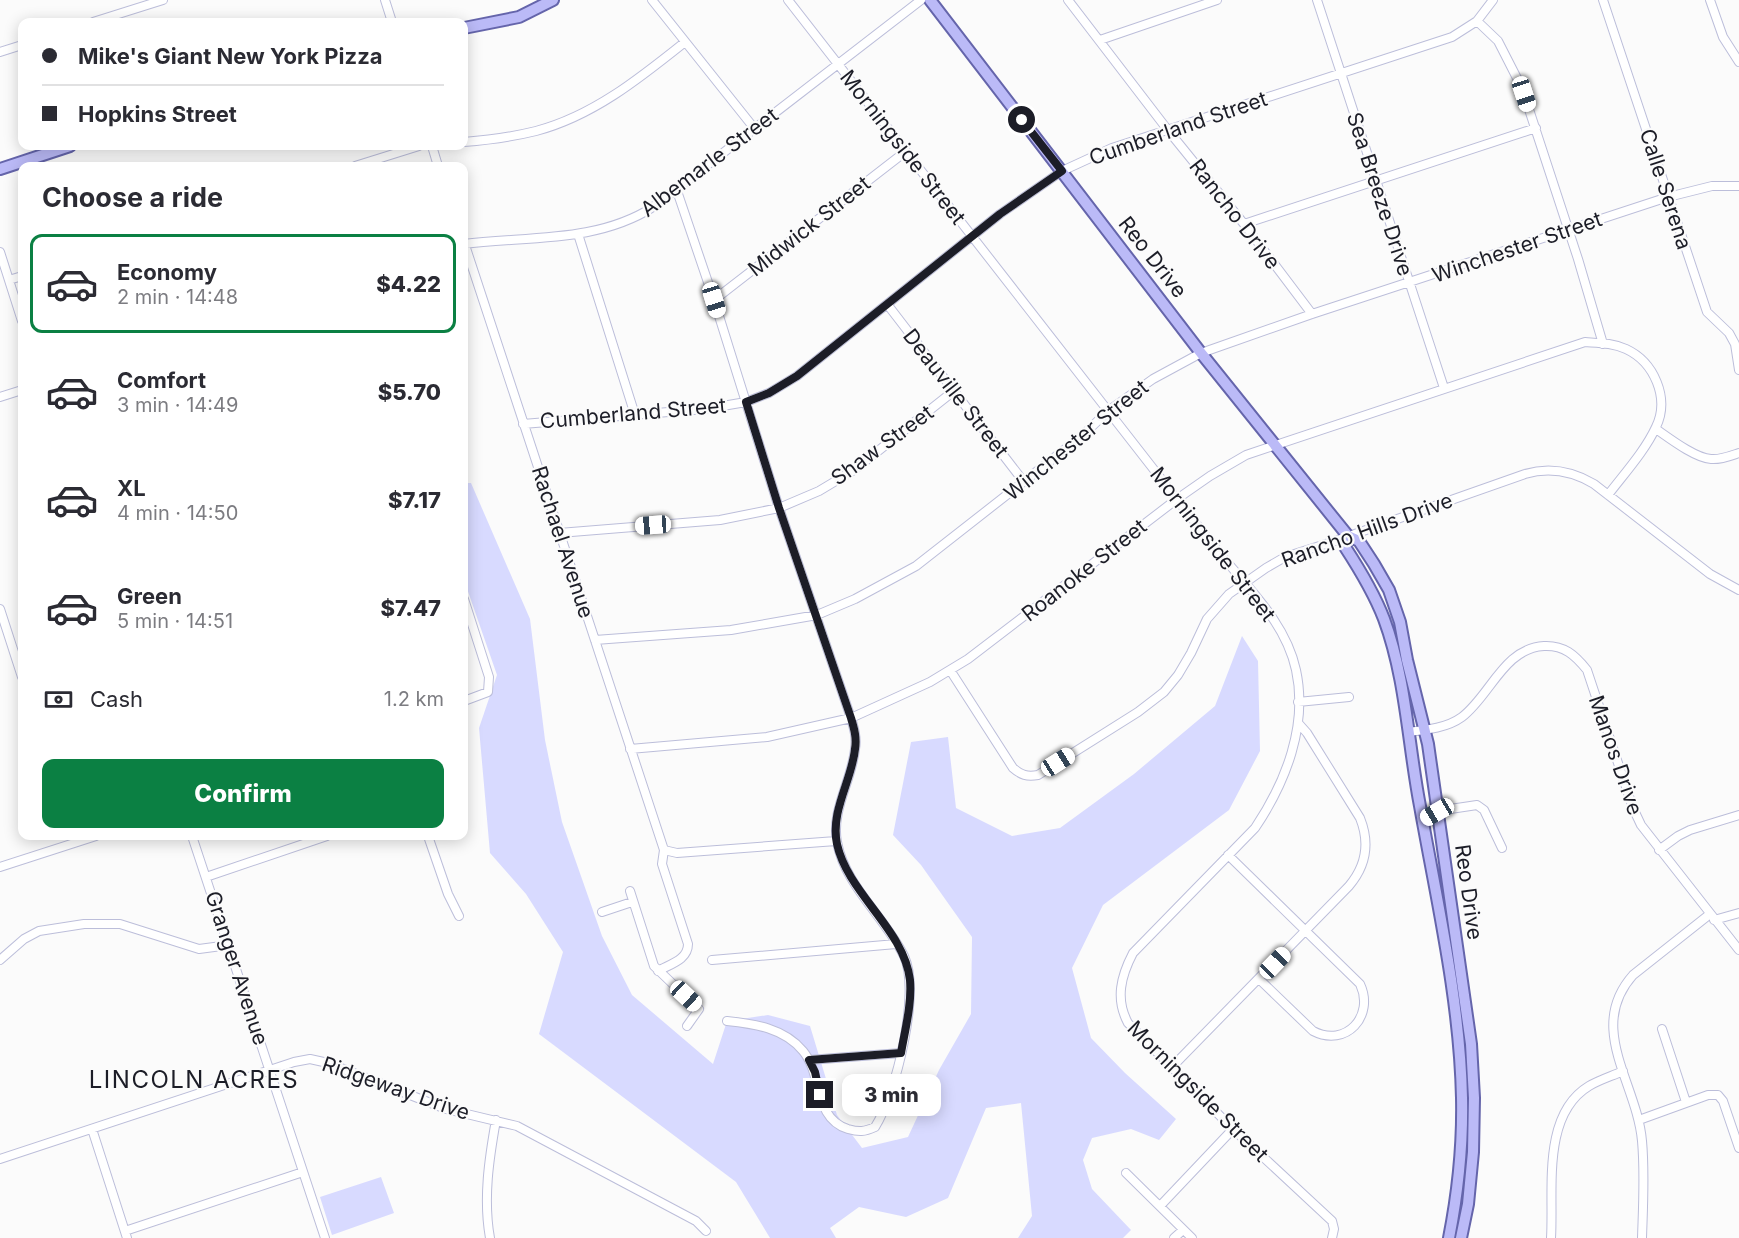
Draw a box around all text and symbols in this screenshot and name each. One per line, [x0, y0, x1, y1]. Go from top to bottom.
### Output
text: Mike's Giant New York Pizza [78, 43, 383, 69]
street label: Morningside Street [835, 65, 971, 229]
car [1510, 74, 1538, 114]
street label: Cumberland Street [1086, 86, 1271, 170]
text: Hopkins Street [78, 101, 237, 127]
street label: Albemarle Street [635, 102, 783, 222]
route start [1008, 106, 1035, 133]
street label: Sea Breeze Drive [1342, 109, 1418, 279]
street label: Calle Serena [1635, 126, 1697, 252]
street label: Rancho Drive [1184, 154, 1286, 274]
street label: Midwick Street [743, 171, 875, 281]
text: Choose a ride [42, 181, 223, 214]
street label: Winchester Street [1429, 206, 1605, 288]
street label: Reo Drive [1114, 211, 1192, 303]
icon: car [45, 257, 99, 311]
text: Economy [117, 259, 217, 285]
text: $4.22 [376, 271, 441, 297]
car [700, 280, 728, 320]
text: 2 min · 14:48 [117, 285, 238, 309]
street label: Deauville Street [898, 324, 1014, 462]
icon: car [45, 365, 99, 419]
text: Comfort [117, 367, 206, 393]
street label: Winchester Street [999, 374, 1153, 506]
text: $5.70 [378, 379, 441, 405]
street label: Cumberland Street [539, 392, 727, 434]
text: 3 min · 14:49 [117, 393, 238, 417]
street label: Shaw Street [826, 400, 938, 490]
street label: Morningside Street [1145, 462, 1281, 626]
street label: Rachael Avenue [527, 463, 599, 621]
icon: car [45, 473, 99, 527]
text: XL [117, 475, 146, 501]
text: $7.17 [388, 487, 441, 513]
street label: Rancho Hills Drive [1278, 487, 1456, 573]
text: 4 min · 14:50 [117, 501, 238, 525]
street label: Roanoke Street [1017, 514, 1151, 626]
car [634, 515, 672, 535]
icon: car [45, 581, 99, 635]
text: Green [117, 583, 182, 609]
text: $7.47 [380, 595, 441, 621]
text: 5 min · 14:51 [117, 609, 233, 633]
icon: cash [42, 683, 75, 716]
text: Cash [90, 686, 143, 712]
text: 1.2 km [384, 687, 444, 711]
street label: Manos Drive [1584, 692, 1648, 818]
car [1038, 745, 1078, 779]
button: Confirm [42, 759, 444, 828]
car [1417, 795, 1457, 829]
street label: Reo Drive [1450, 843, 1488, 941]
street label: Granger Avenue [200, 888, 274, 1048]
car [1256, 944, 1294, 982]
car [667, 977, 705, 1015]
street label: Morningside Street [1122, 1015, 1274, 1167]
street label: Ridgeway Drive [319, 1051, 473, 1125]
district label: LINCOLN ACRES [89, 1065, 299, 1094]
callout: 3 min [841, 1074, 940, 1116]
route end [806, 1081, 833, 1108]
text: 3 min [864, 1083, 919, 1107]

